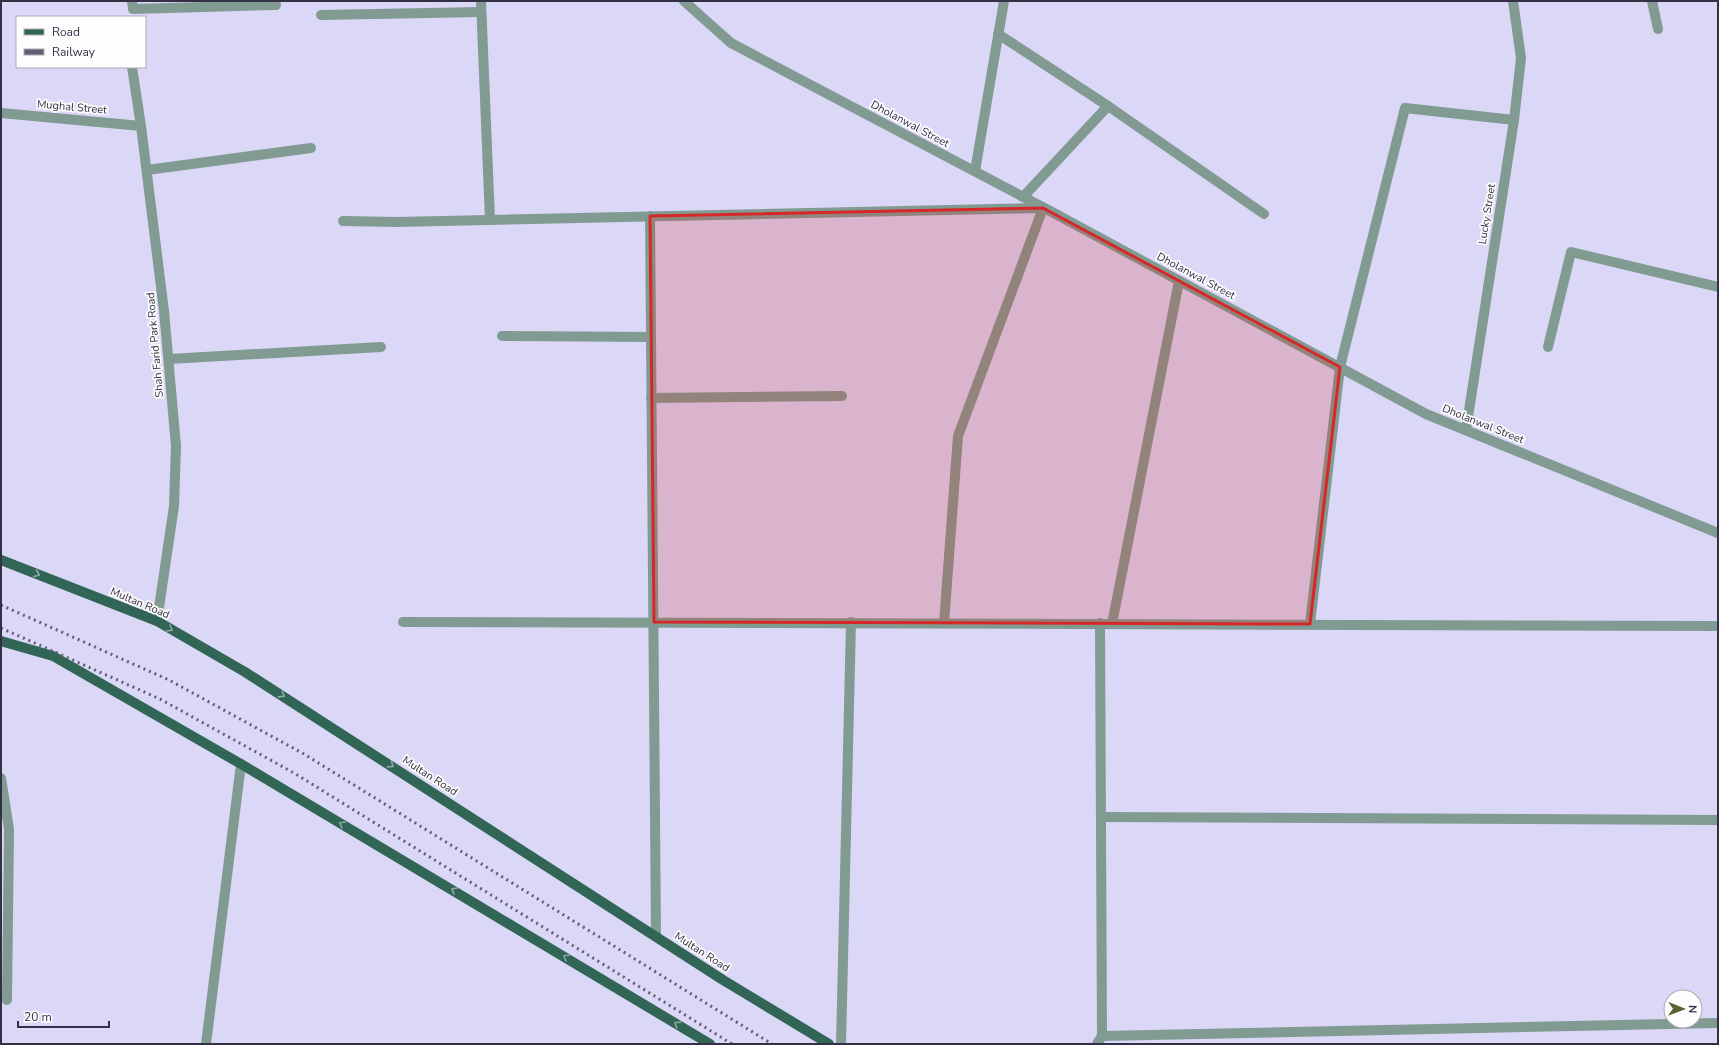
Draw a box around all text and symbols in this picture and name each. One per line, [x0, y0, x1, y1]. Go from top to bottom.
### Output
legend [16, 16, 146, 68]
text: Road [52, 24, 80, 40]
text: Railway [52, 44, 96, 60]
street label: Mughal Street [36, 96, 108, 118]
street label: Dholanwal Street [868, 97, 952, 151]
street label: Lucky Street [1475, 183, 1499, 245]
street label: Dholanwal Street [1154, 249, 1238, 303]
street label: Shah Farid Park Road [143, 292, 167, 398]
street label: Dholanwal Street [1440, 401, 1526, 447]
one-way arrow [34, 569, 41, 577]
street label: Multan Road [108, 584, 172, 622]
one-way arrow [166, 624, 173, 631]
one-way arrow [278, 690, 285, 698]
street label: Multan Road [399, 753, 461, 799]
one-way arrow [387, 760, 394, 767]
one-way arrow [339, 821, 346, 829]
one-way arrow [451, 888, 458, 895]
street label: Multan Road [671, 929, 733, 975]
one-way arrow [562, 954, 570, 961]
north arrow [1663, 989, 1703, 1029]
scale bar [18, 1003, 109, 1029]
text: N [1685, 1005, 1700, 1013]
text: 20 m [24, 1009, 52, 1025]
one-way arrow [674, 1021, 681, 1028]

